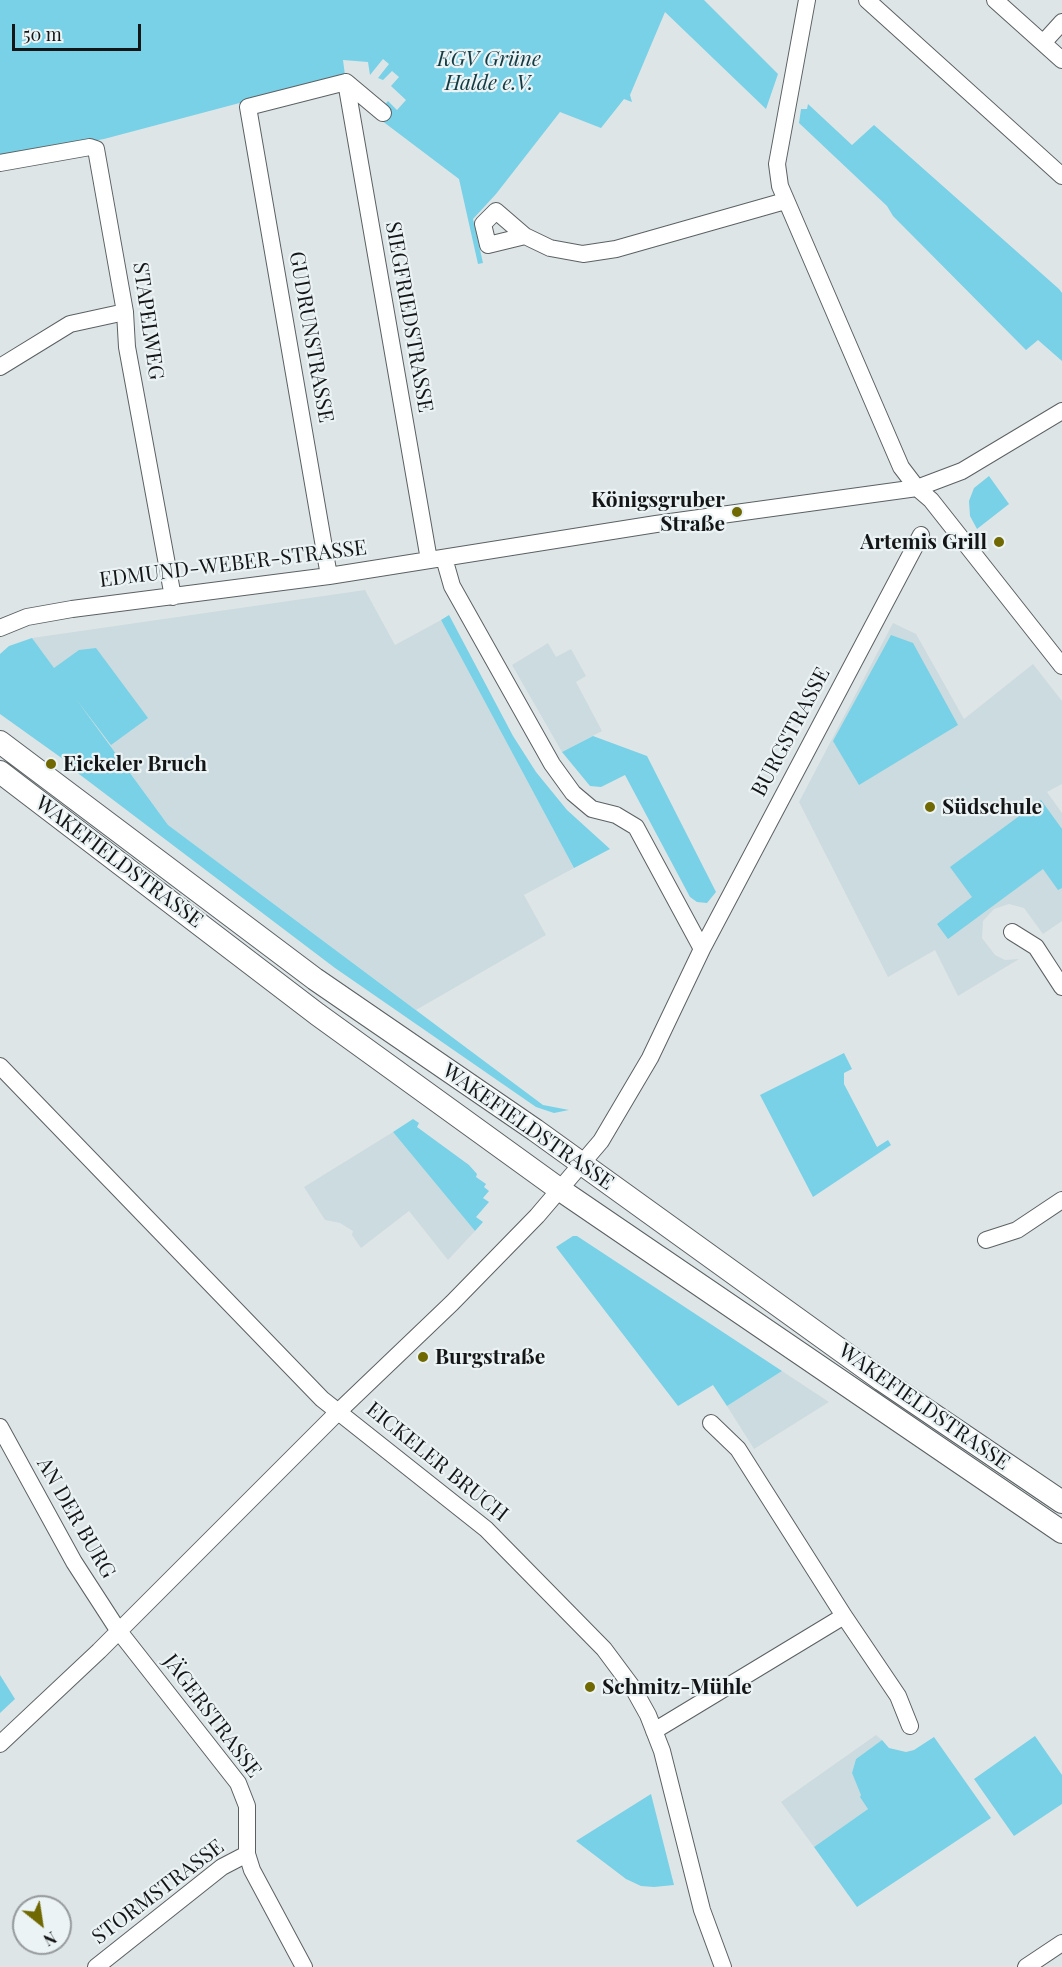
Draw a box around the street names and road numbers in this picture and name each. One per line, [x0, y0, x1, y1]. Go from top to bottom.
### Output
street label: SIEGFRIEDSTRASSE [380, 220, 438, 414]
street label: GUDRUNSTRASSE [284, 249, 338, 425]
street label: STAPELWEG [127, 261, 169, 381]
street label: EDMUND-WEBER-STRASSE [98, 535, 368, 593]
street label: BURGSTRASSE [746, 663, 836, 801]
street label: WAKEFIELDSTRASSE [30, 791, 208, 933]
street label: WAKEFIELDSTRASSE [438, 1058, 618, 1196]
street label: WAKEFIELDSTRASSE [834, 1338, 1014, 1476]
street label: EICKELER BRUCH [361, 1397, 513, 1527]
street label: AN DER BURG [31, 1453, 121, 1583]
street label: JÄGERSTRASSE [158, 1650, 266, 1782]
street label: STORMSTRASSE [87, 1834, 229, 1950]

